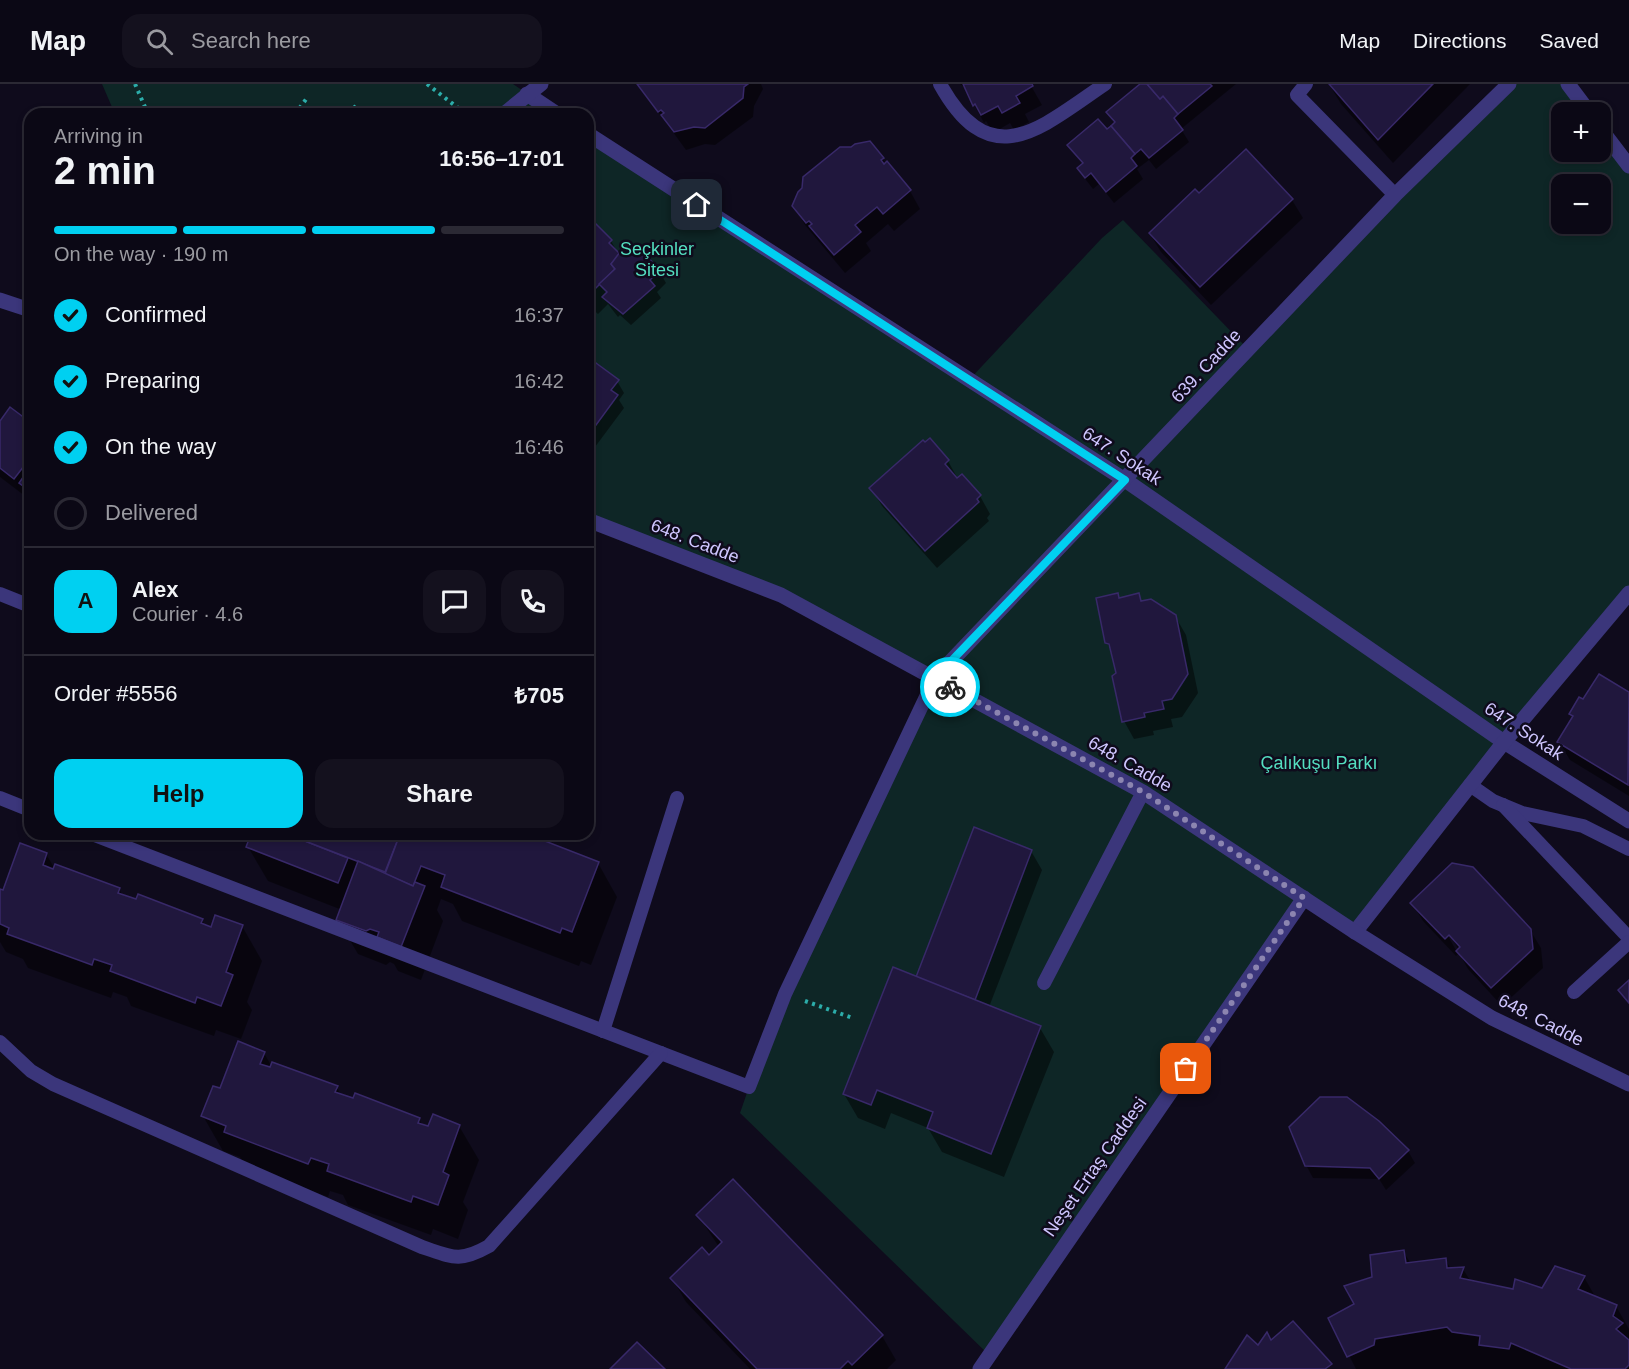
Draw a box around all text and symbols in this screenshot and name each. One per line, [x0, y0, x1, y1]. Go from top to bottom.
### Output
search box [122, 14, 542, 68]
text: Map [30, 25, 86, 56]
icon: search [143, 25, 176, 58]
text: Search here [191, 28, 311, 53]
text: Map [1339, 29, 1380, 52]
text: Directions [1413, 29, 1506, 52]
text: Saved [1539, 29, 1599, 52]
map controls [1551, 102, 1611, 234]
button: + [1551, 102, 1611, 162]
text: Arriving in [54, 125, 143, 147]
text: 16:56–17:01 [439, 146, 564, 171]
text: 2 min [54, 149, 156, 192]
button: − [1551, 174, 1611, 234]
pin [671, 179, 722, 230]
icon: home [680, 188, 713, 221]
park label: Seçkinler Sitesi [620, 239, 694, 280]
text: On the way · 190 m [54, 243, 229, 265]
icon: check [54, 299, 87, 332]
text: Confirmed [105, 302, 206, 327]
text: 16:37 [514, 304, 564, 326]
street label: 639. Cadde [1167, 325, 1245, 407]
icon: check [54, 365, 87, 398]
text: Preparing [105, 368, 200, 393]
text: 16:42 [514, 370, 564, 392]
street label: 647. Sokak [1079, 423, 1166, 489]
icon: check [54, 431, 87, 464]
text: On the way [105, 434, 216, 459]
text: 16:46 [514, 436, 564, 458]
text: Delivered [105, 500, 198, 525]
street label: 648. Cadde [648, 515, 742, 567]
button: chat [423, 570, 486, 633]
button: phone [501, 570, 564, 633]
text: Alex [132, 577, 178, 602]
text: A [78, 588, 93, 613]
text: Courier · 4.6 [132, 603, 243, 625]
courier [920, 657, 980, 717]
icon: bike [934, 671, 967, 704]
text: Order #5556 [54, 681, 178, 706]
text: ₺705 [515, 683, 564, 708]
street label: 647. Sokak [1481, 698, 1568, 764]
street label: 648. Cadde [1085, 732, 1175, 796]
park label: Çalıkuşu Parkı [1260, 753, 1378, 773]
button: Help [54, 759, 303, 828]
button: Share [315, 759, 564, 828]
street label: 648. Cadde [1495, 990, 1587, 1050]
pin [1160, 1043, 1211, 1094]
icon: bag [1169, 1052, 1202, 1085]
street label: Neşet Ertaş Caddesi [1039, 1094, 1151, 1240]

